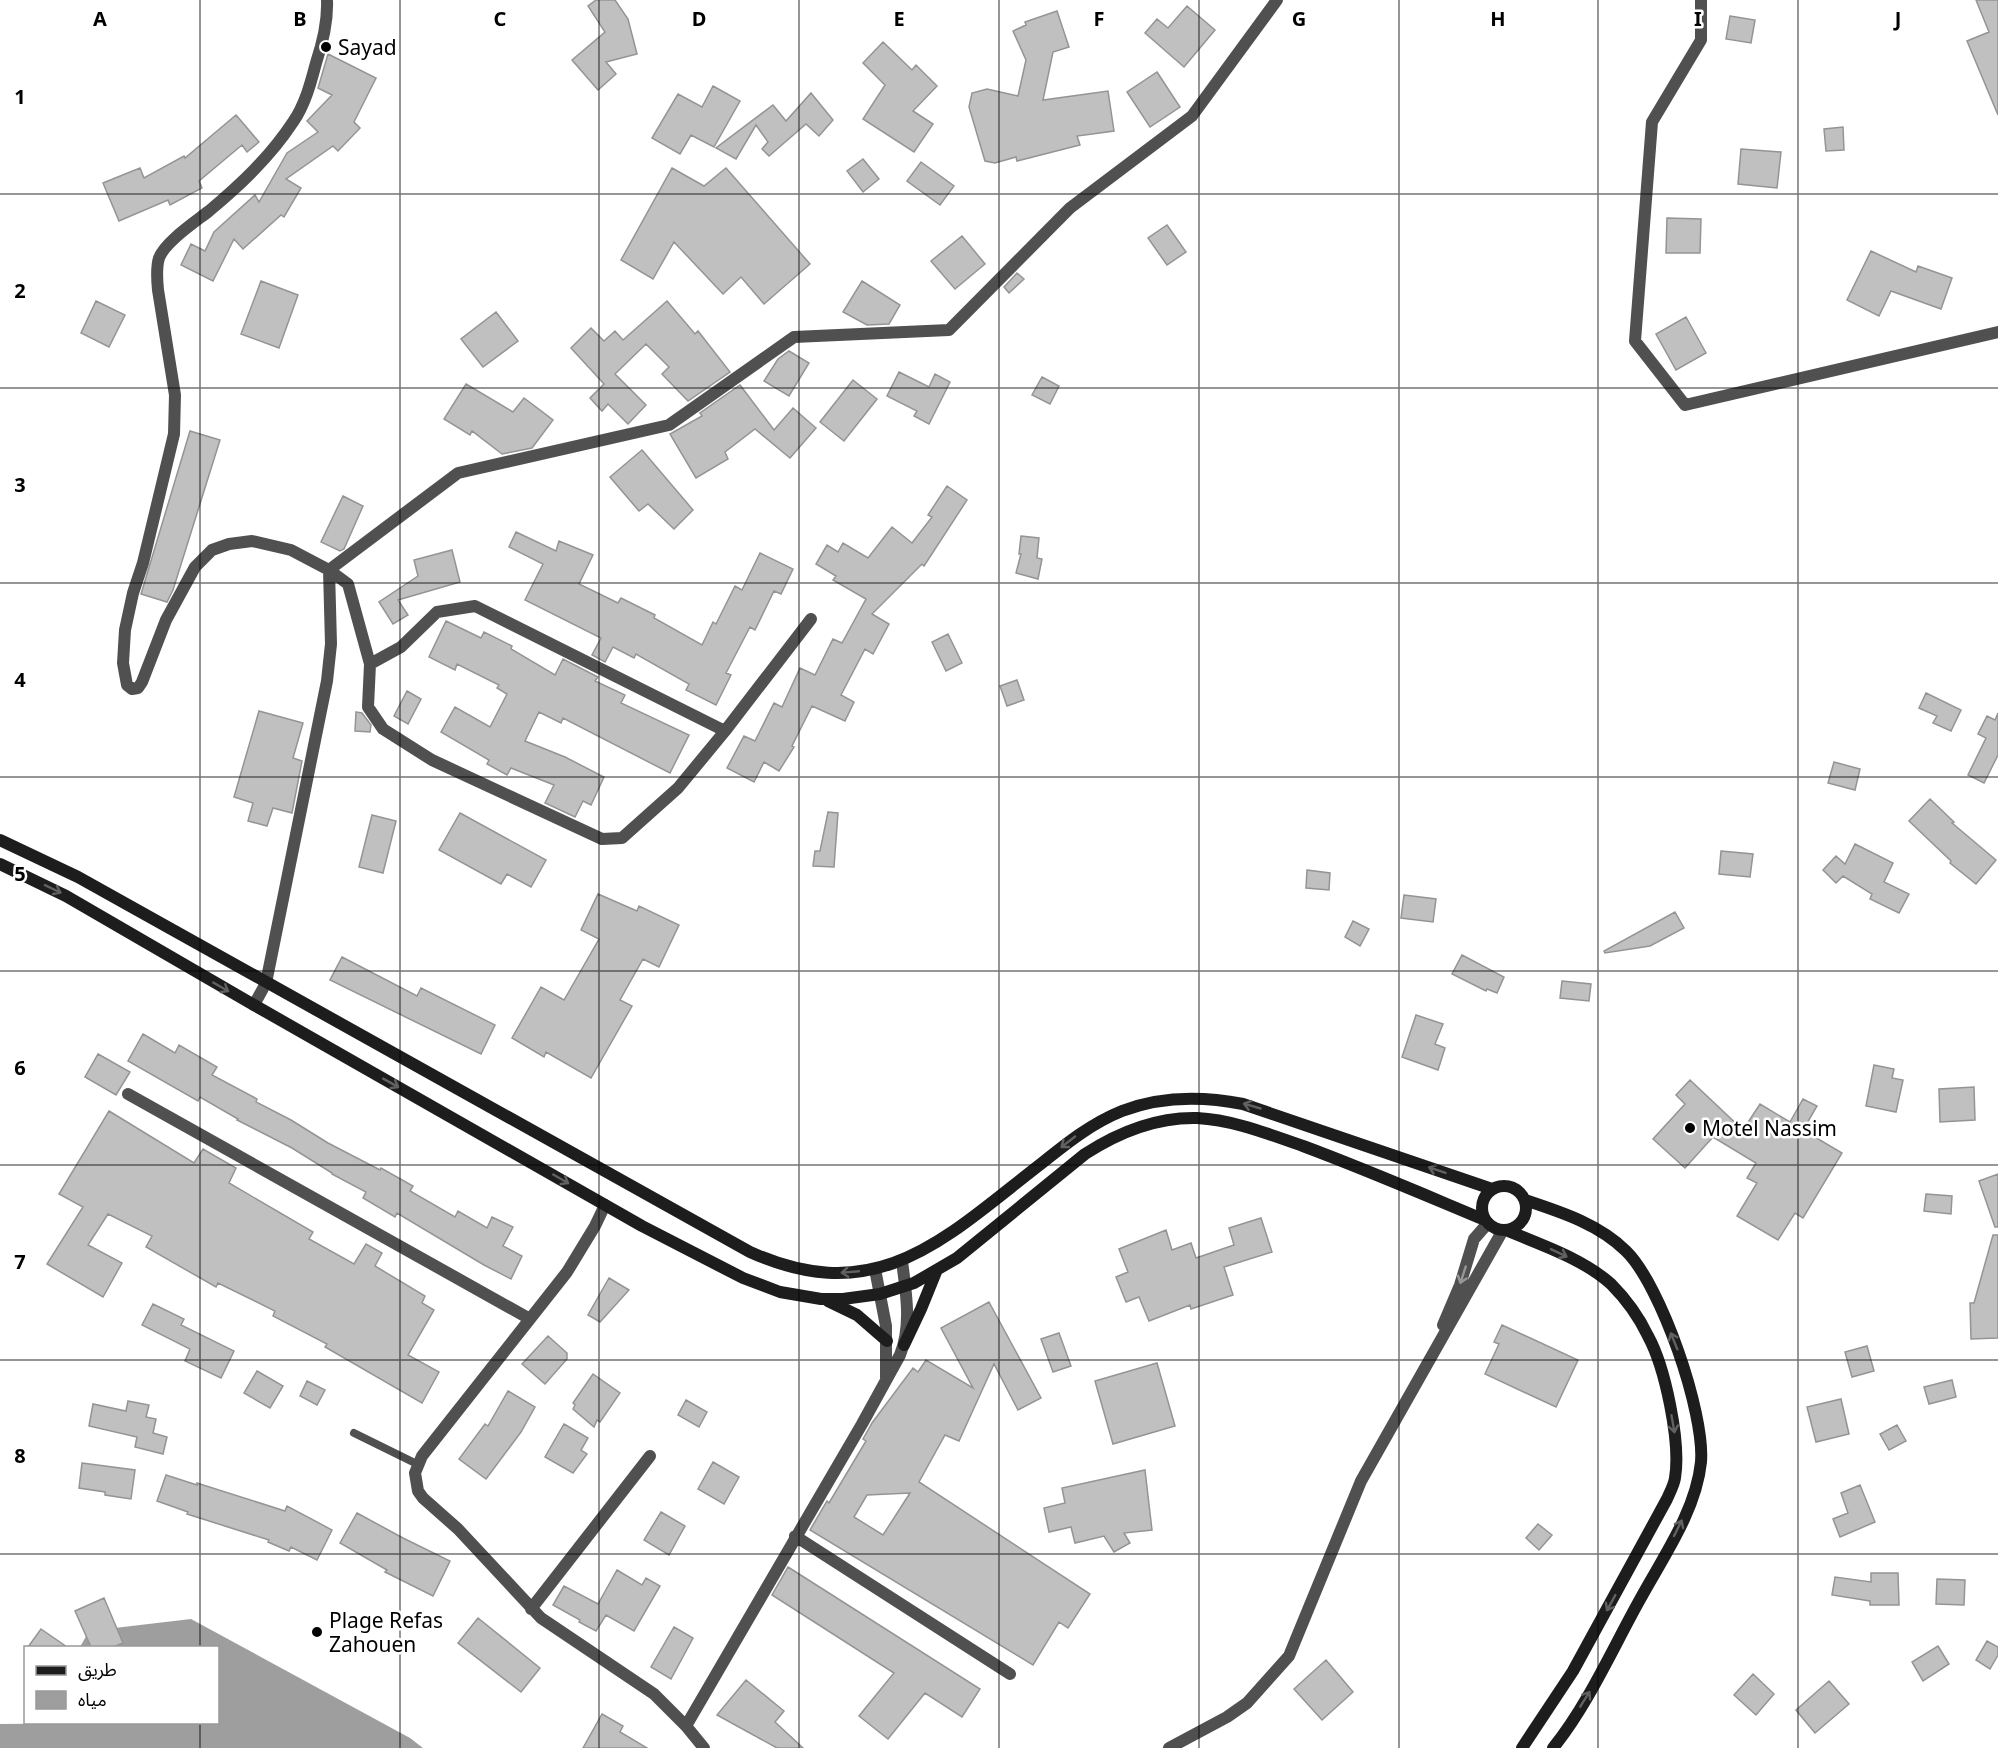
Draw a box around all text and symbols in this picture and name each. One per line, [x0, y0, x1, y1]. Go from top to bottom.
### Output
text: A [93, 5, 107, 32]
text: B [293, 5, 307, 32]
text: C [494, 5, 507, 32]
text: D [692, 5, 706, 32]
text: E [893, 5, 905, 32]
text: F [1094, 5, 1104, 32]
text: G [1292, 5, 1306, 32]
text: H [1490, 5, 1506, 32]
text: I [1694, 5, 1702, 32]
text: J [1893, 5, 1901, 32]
place label: Sayad [338, 33, 397, 61]
marker: Sayad [319, 40, 333, 54]
text: 1 [14, 83, 26, 110]
text: 2 [14, 277, 26, 304]
text: 3 [14, 471, 26, 498]
text: 4 [14, 666, 26, 693]
text: 5 [14, 860, 26, 887]
one-way arrow [43, 884, 61, 896]
one-way arrow [213, 981, 230, 993]
text: 6 [14, 1054, 26, 1081]
one-way arrow [382, 1077, 399, 1089]
one-way arrow [1243, 1100, 1262, 1111]
place label: Motel Nassim [1702, 1114, 1837, 1142]
marker: Motel Nassim [1683, 1121, 1697, 1135]
one-way arrow [1061, 1135, 1077, 1148]
one-way arrow [1428, 1164, 1447, 1175]
one-way arrow [552, 1173, 569, 1185]
text: 7 [14, 1248, 26, 1275]
one-way arrow [1550, 1248, 1568, 1260]
one-way arrow [1457, 1265, 1468, 1284]
one-way arrow [841, 1267, 861, 1278]
one-way arrow [1668, 1332, 1679, 1351]
one-way arrow [1668, 1414, 1679, 1433]
text: 8 [14, 1442, 26, 1469]
one-way arrow [1673, 1520, 1685, 1538]
one-way arrow [1605, 1594, 1617, 1611]
place label: Plage Refas Zahouen [329, 1606, 443, 1658]
marker: Plage Refas Zahouen [310, 1625, 324, 1639]
legend [24, 1646, 219, 1724]
text: طريق [78, 1657, 117, 1681]
text: مياه [78, 1687, 107, 1711]
one-way arrow [1579, 1691, 1591, 1708]

